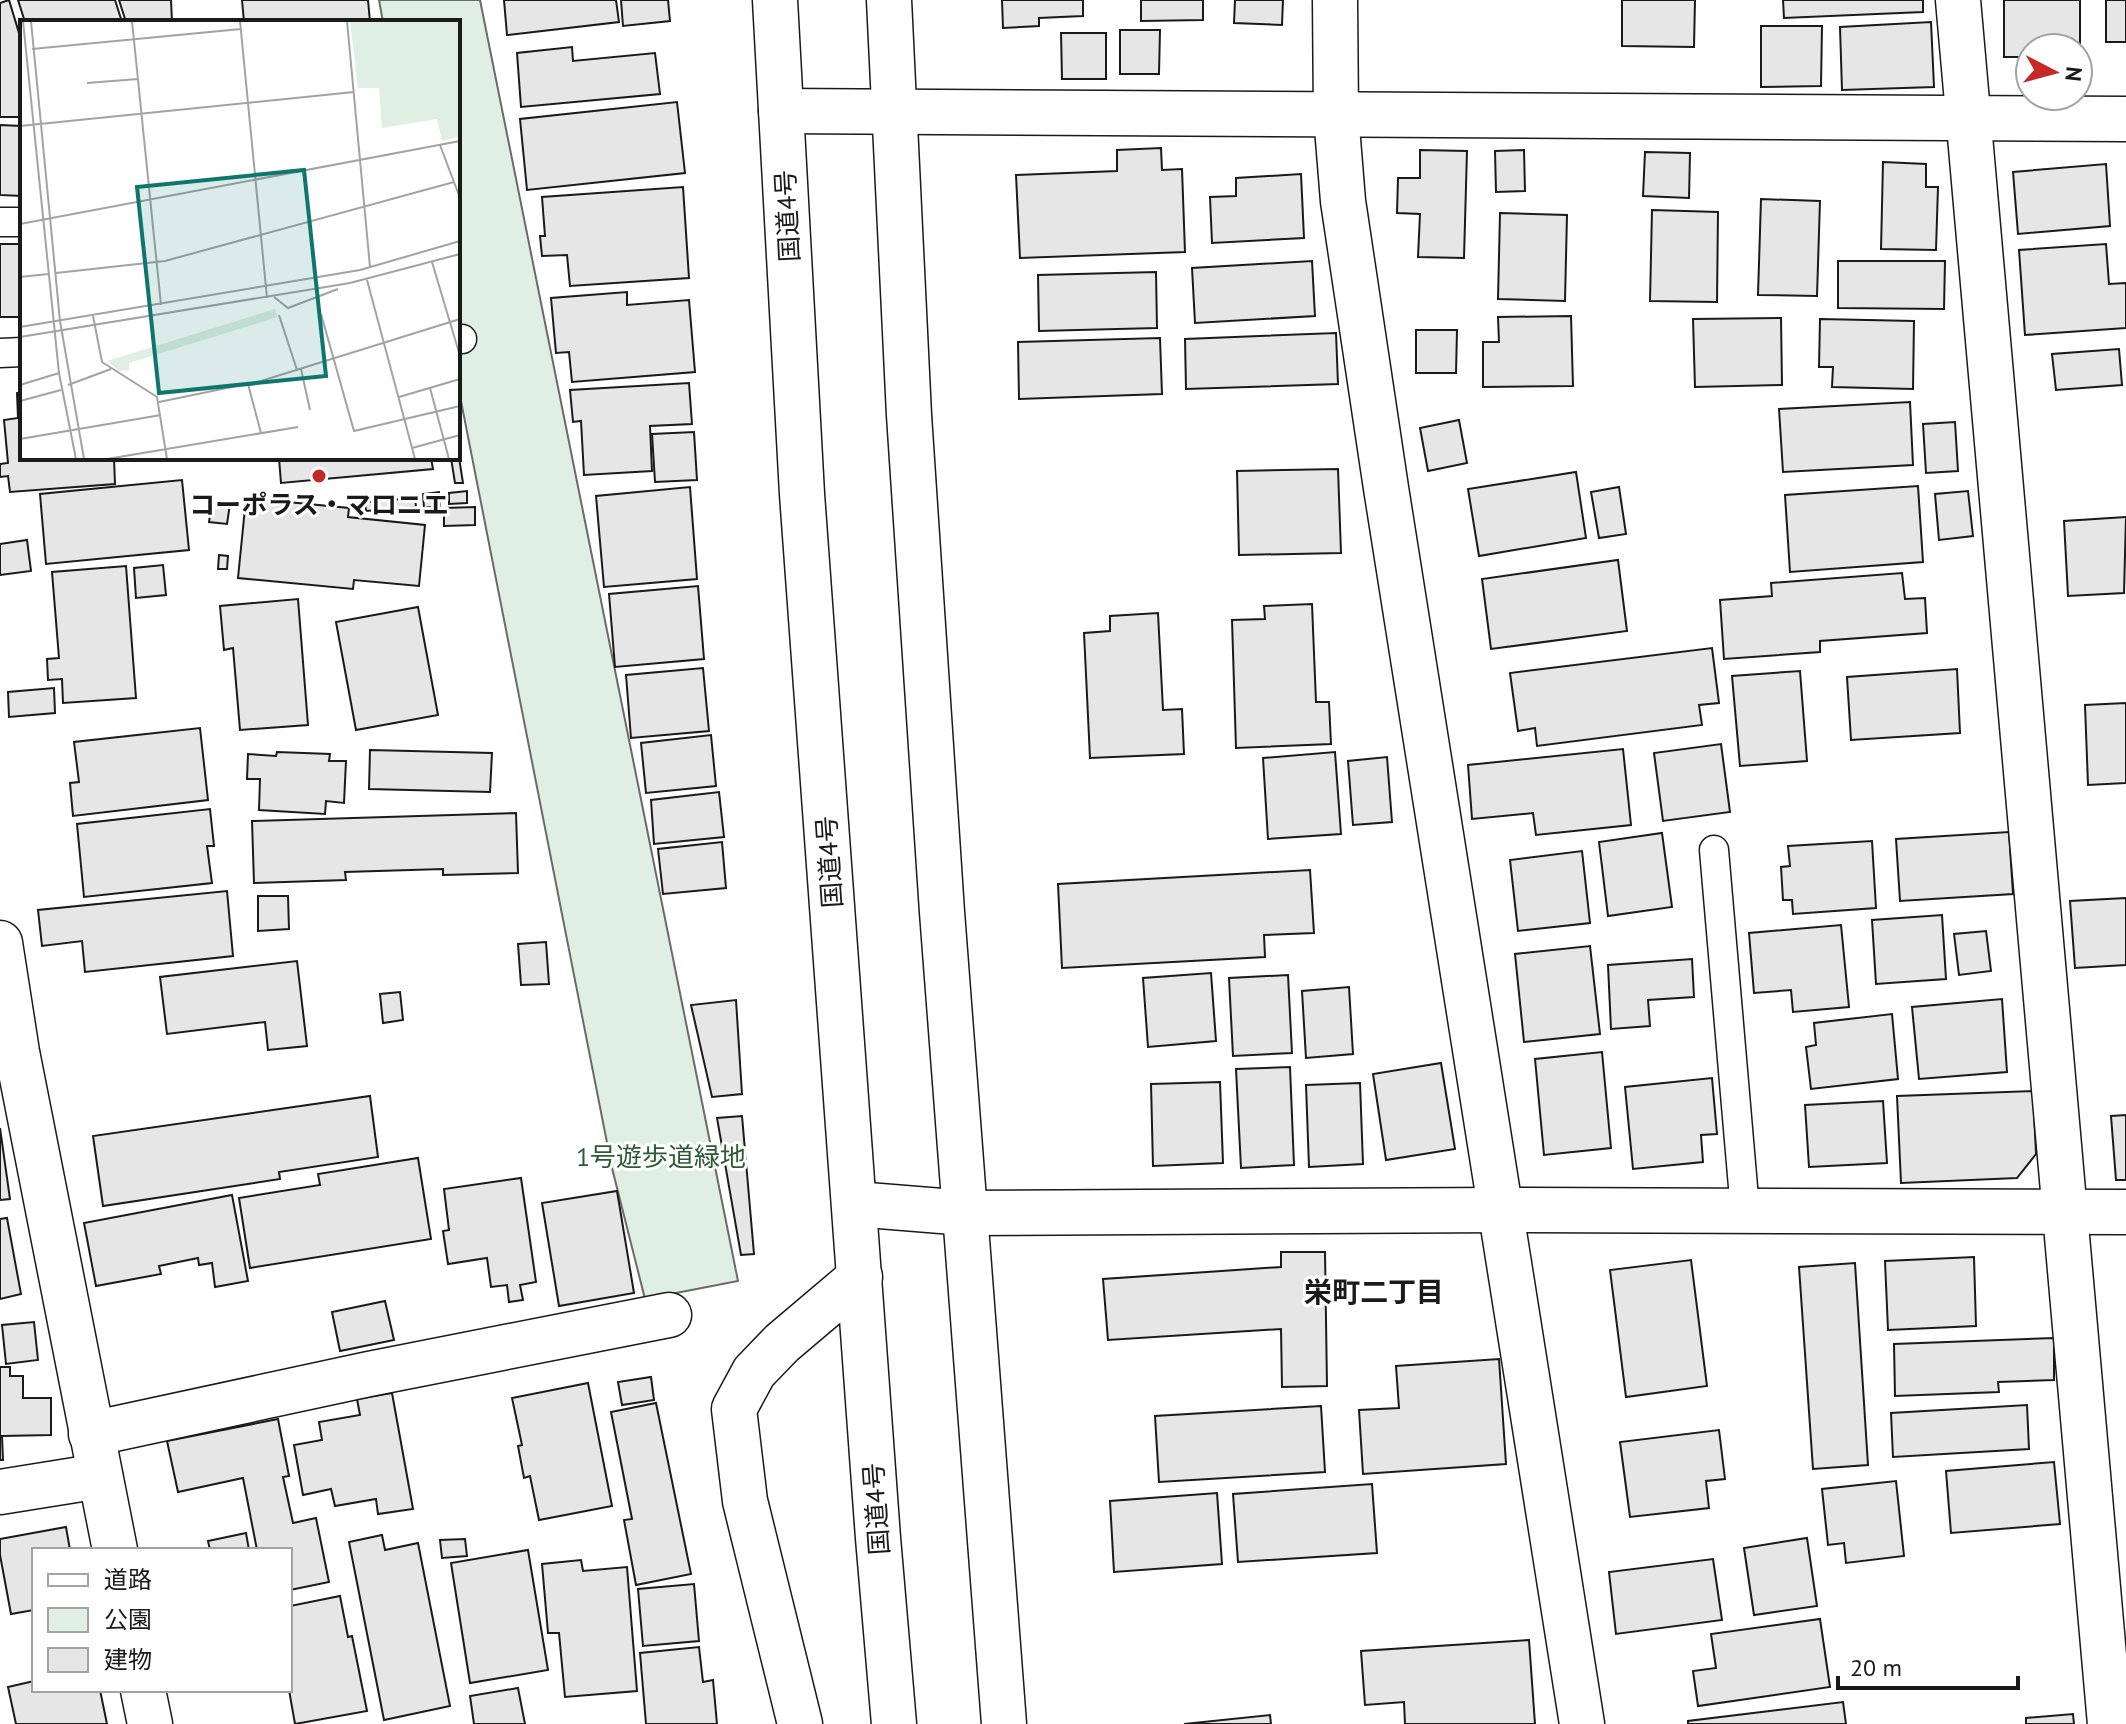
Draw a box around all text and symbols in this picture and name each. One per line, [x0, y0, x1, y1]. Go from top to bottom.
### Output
inset map [20, 20, 460, 460]
north arrow [2014, 32, 2094, 112]
text: N [2059, 65, 2089, 83]
street label: 国道4号 [768, 169, 806, 263]
marker: コーポラス・マロニエ [310, 467, 328, 485]
place label: コーポラス・マロニエ [189, 488, 449, 521]
street label: 国道4号 [809, 815, 849, 909]
park label: 1号遊歩道緑地 [576, 1140, 746, 1173]
district label: 栄町二丁目 [1304, 1273, 1444, 1310]
street label: 国道4号 [856, 1462, 896, 1556]
legend [32, 1548, 292, 1692]
text: 道路 [104, 1564, 152, 1595]
text: 公園 [104, 1604, 152, 1635]
scale bar [1838, 1640, 2018, 1690]
text: 建物 [104, 1644, 152, 1675]
text: 20 m [1850, 1652, 1902, 1683]

